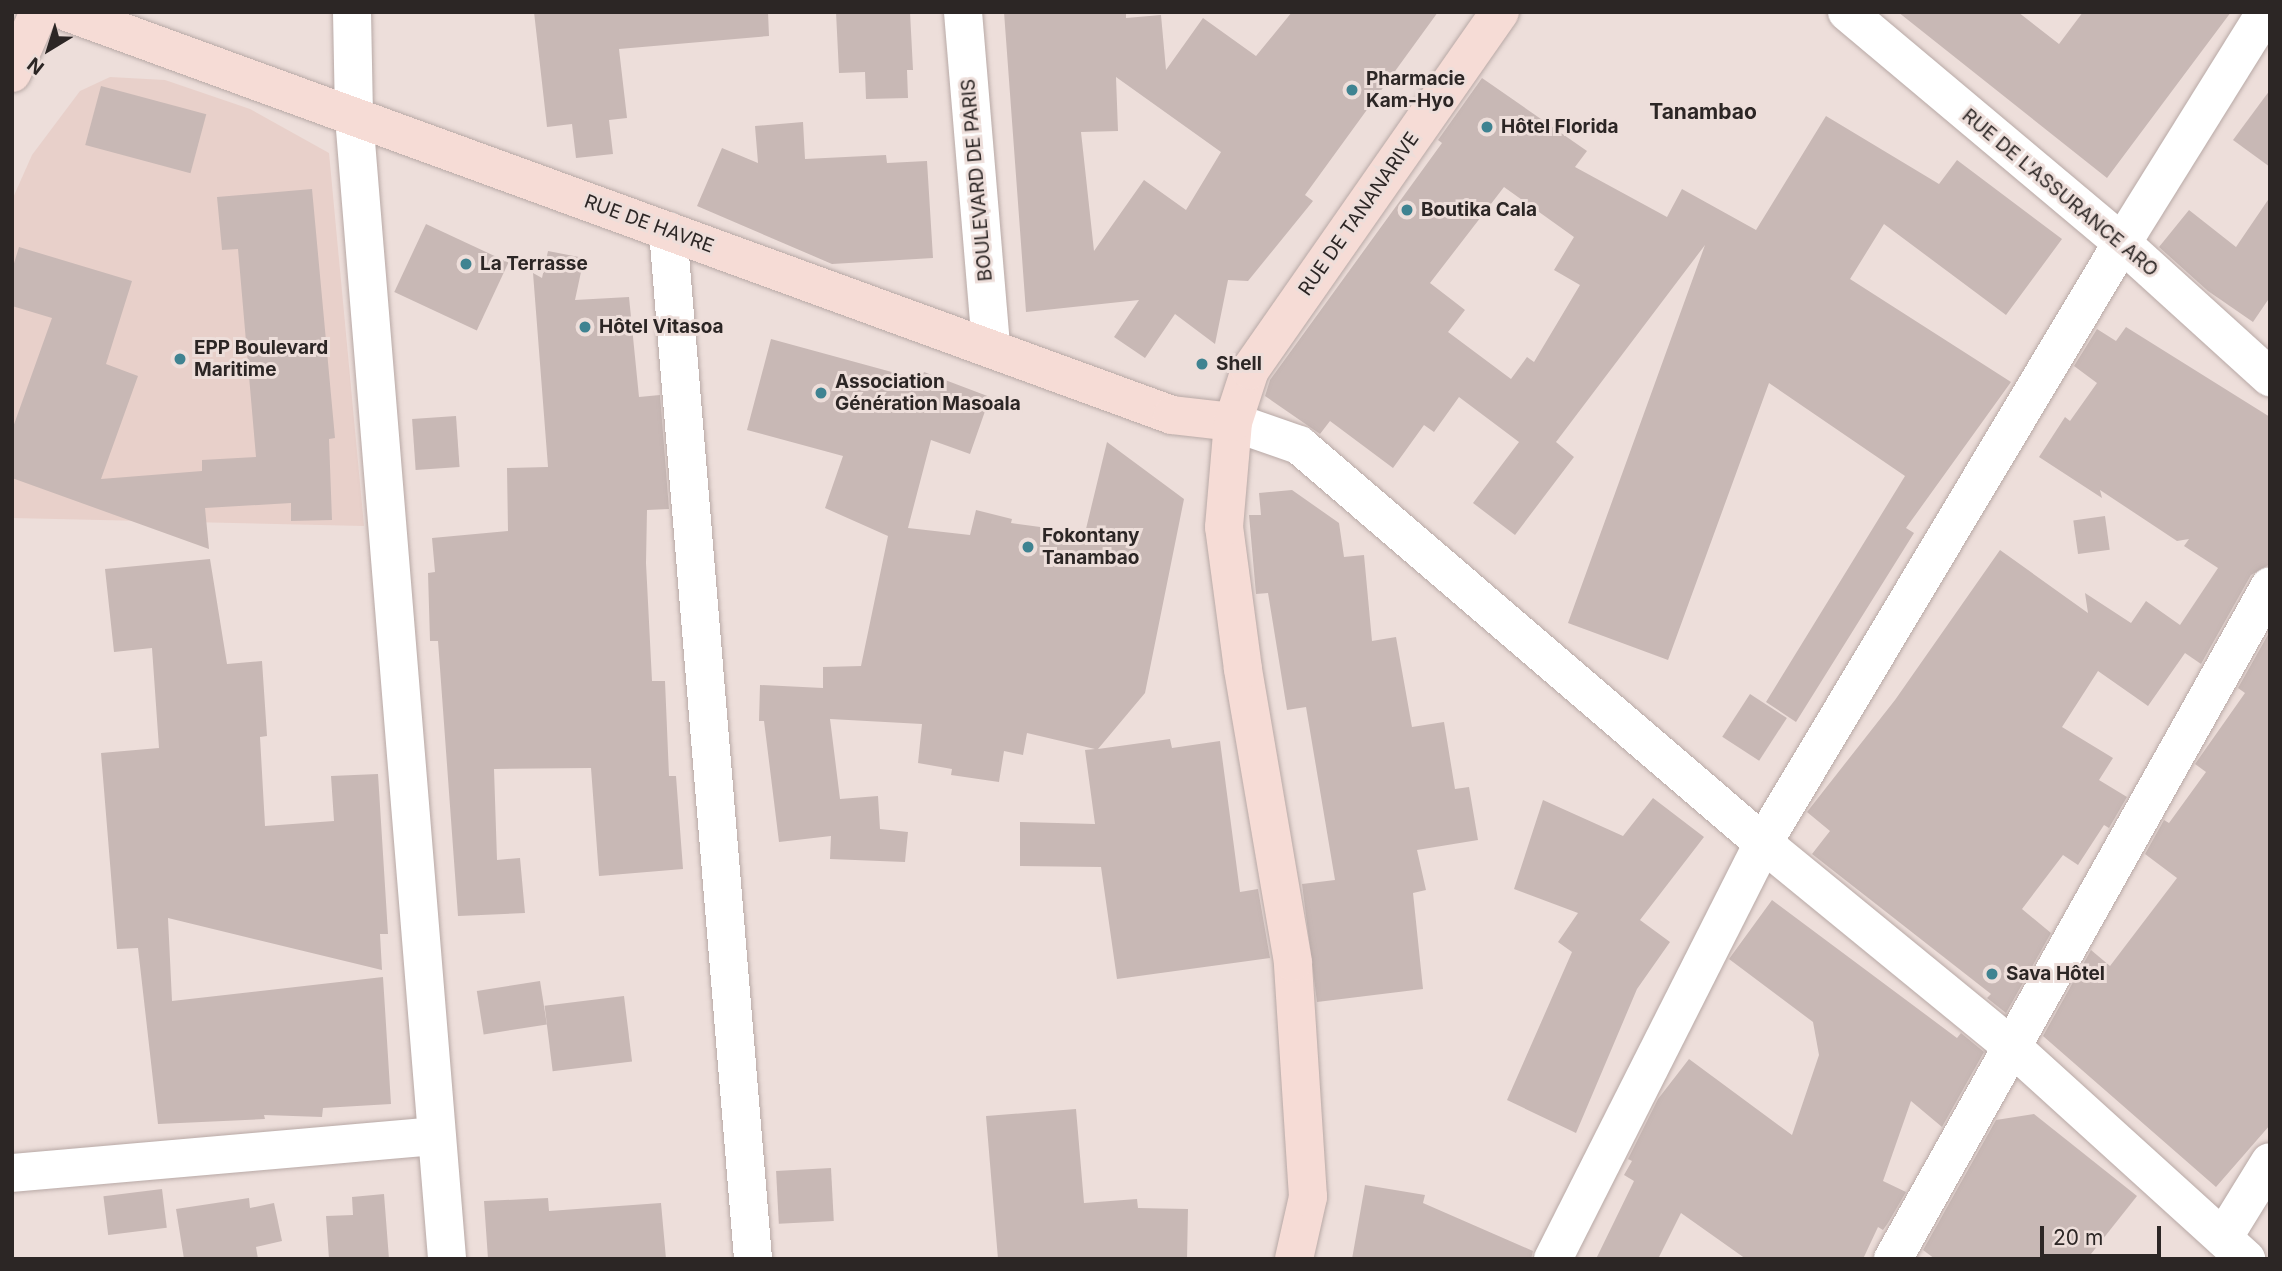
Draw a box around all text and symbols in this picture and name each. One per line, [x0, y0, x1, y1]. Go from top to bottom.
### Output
north arrow [14, 14, 84, 84]
text: N [23, 52, 49, 79]
place label: Pharmacie Kam-Hyo [1366, 68, 1465, 112]
street label: BOULEVARD DE PARIS [957, 78, 997, 282]
marker: Pharmacie Kam-Hyo [1344, 82, 1360, 98]
district label: Tanambao [1649, 99, 1757, 125]
street label: RUE DE L'ASSURANCE ARO [1957, 104, 2163, 282]
place label: Hôtel Florida [1501, 116, 1619, 138]
marker: Hôtel Florida [1479, 119, 1495, 135]
street label: RUE DE TANANARIVE [1294, 128, 1424, 300]
street label: RUE DE HAVRE [581, 190, 717, 258]
place label: Boutika Cala [1421, 199, 1537, 221]
marker: Boutika Cala [1399, 202, 1415, 218]
place label: La Terrasse [480, 253, 588, 275]
marker: La Terrasse [458, 256, 474, 272]
place label: Hôtel Vitasoa [599, 316, 724, 338]
marker: Hôtel Vitasoa [577, 319, 593, 335]
place label: EPP Boulevard Maritime [194, 337, 328, 381]
marker: EPP Boulevard Maritime [172, 351, 188, 367]
place label: Shell [1216, 353, 1262, 375]
marker: Shell [1194, 356, 1210, 372]
place label: Association Génération Masoala [835, 371, 1021, 415]
marker: Association Génération Masoala [813, 385, 829, 401]
place label: Fokontany Tanambao [1042, 525, 1139, 569]
marker: Fokontany Tanambao [1020, 539, 1036, 555]
place label: Sava Hôtel [2006, 963, 2105, 985]
marker: Sava Hôtel [1984, 966, 2000, 982]
scale bar [2044, 1212, 2165, 1256]
text: 20 m [2053, 1225, 2103, 1250]

